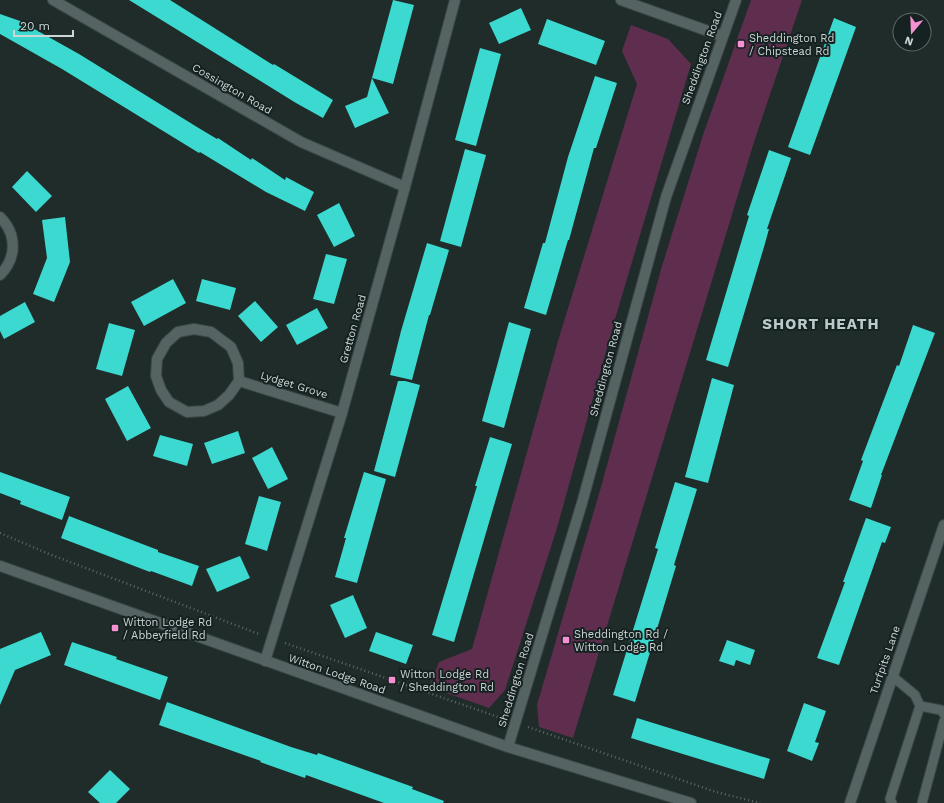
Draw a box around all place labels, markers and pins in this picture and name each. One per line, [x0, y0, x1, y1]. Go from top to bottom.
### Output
place label: Sheddington Rd / Chipstead Rd [749, 32, 834, 58]
marker: Sheddington Rd / Chipstead Rd [736, 39, 746, 49]
place label: Witton Lodge Rd / Abbeyfield Rd [123, 616, 212, 642]
marker: Witton Lodge Rd / Abbeyfield Rd [110, 623, 120, 633]
place label: Sheddington Rd / Witton Lodge Rd [574, 628, 668, 654]
marker: Sheddington Rd / Witton Lodge Rd [561, 635, 571, 645]
place label: Witton Lodge Rd / Sheddington Rd [400, 668, 494, 694]
marker: Witton Lodge Rd / Sheddington Rd [387, 675, 397, 685]

